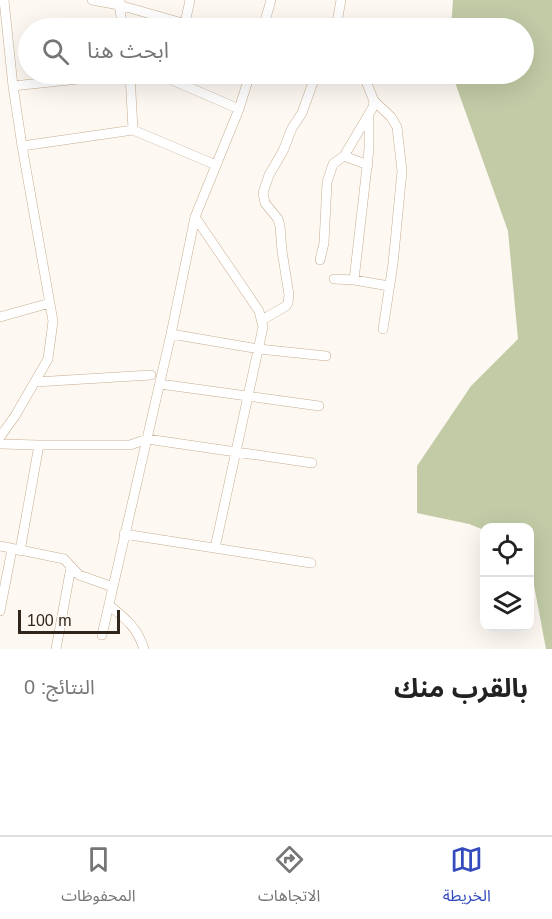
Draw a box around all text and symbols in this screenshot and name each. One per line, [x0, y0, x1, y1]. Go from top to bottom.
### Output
search box [18, 18, 534, 84]
icon: search [39, 35, 72, 68]
text: ابحث هنا [87, 38, 169, 63]
map controls [480, 523, 534, 631]
button: locate [480, 523, 534, 577]
button: layers [480, 577, 534, 631]
scale bar [18, 607, 120, 634]
text: 100 m [27, 612, 71, 629]
text: بالقرب منك [394, 673, 528, 703]
text: النتائج: 0 [24, 676, 95, 698]
tab: المحفوظات [61, 843, 135, 913]
tab: الاتجاهات [258, 843, 320, 913]
tab: الخريطة [443, 843, 491, 913]

